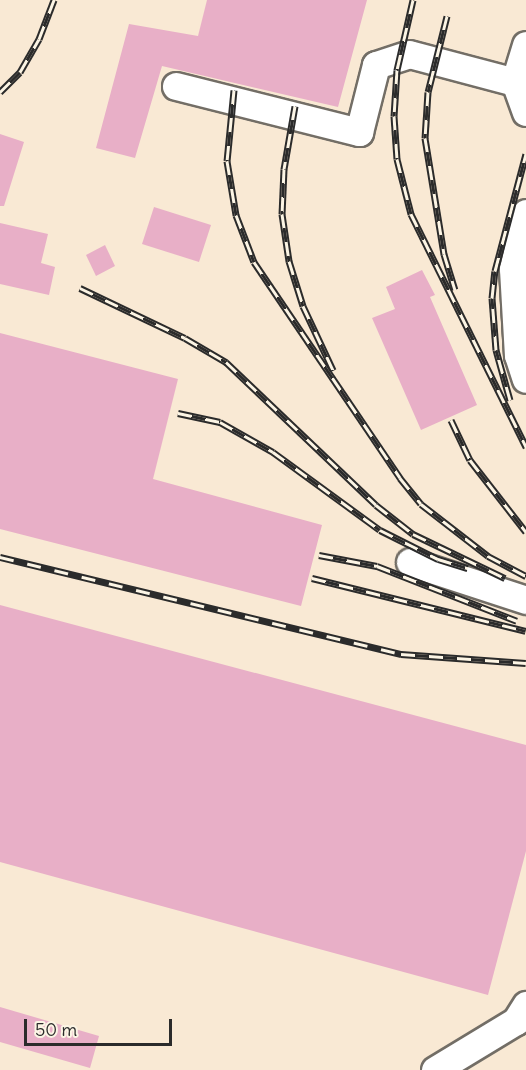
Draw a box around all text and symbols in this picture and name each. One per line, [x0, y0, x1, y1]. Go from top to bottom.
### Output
scale bar [27, 1007, 176, 1045]
text: 50 m [35, 1018, 77, 1041]

